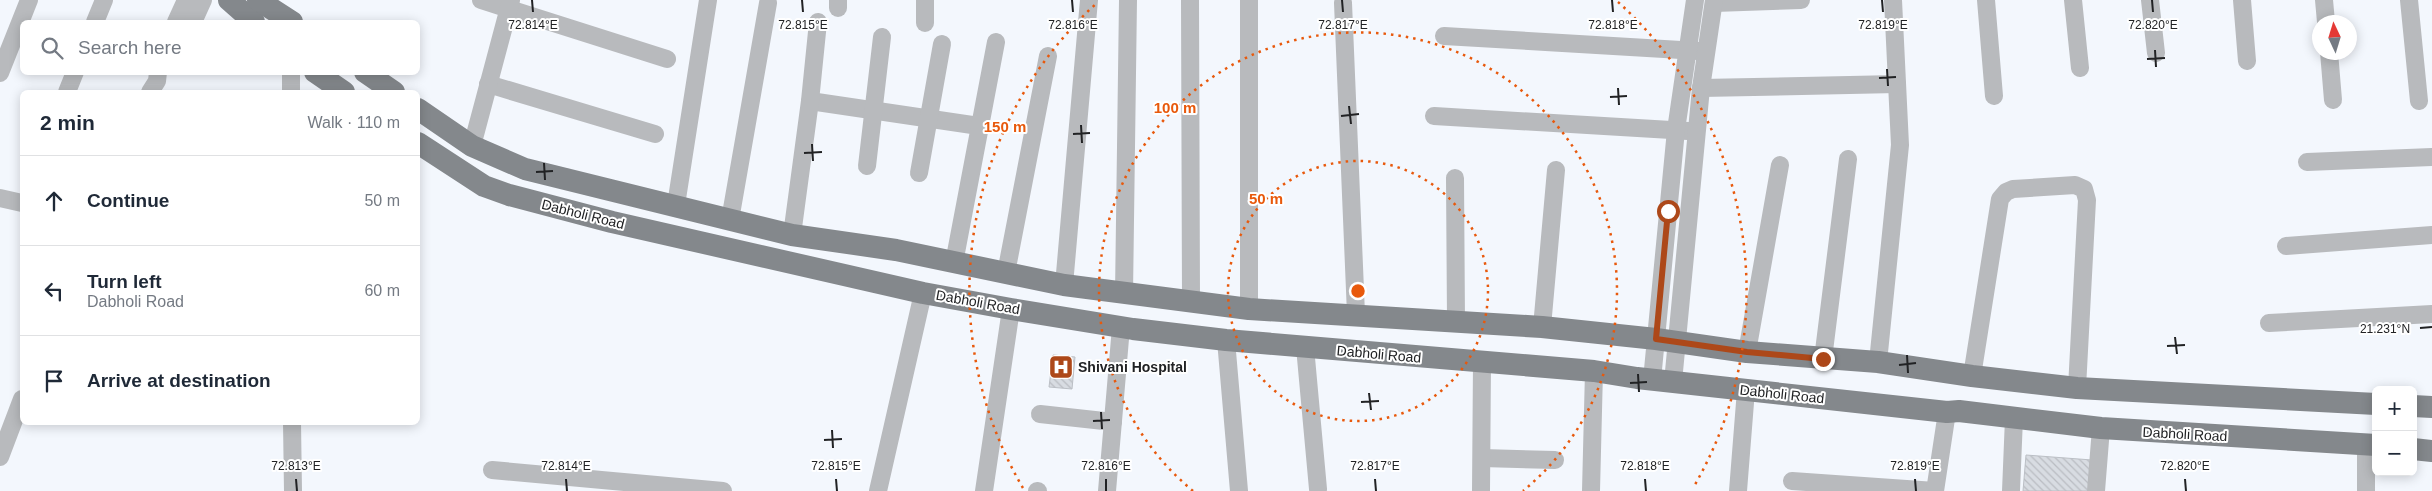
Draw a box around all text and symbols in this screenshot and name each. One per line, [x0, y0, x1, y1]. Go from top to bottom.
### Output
north arrow [2312, 15, 2357, 60]
text: 72.814°E [508, 18, 558, 32]
text: 72.815°E [778, 18, 828, 32]
text: 72.816°E [1048, 18, 1098, 32]
text: 72.817°E [1318, 18, 1368, 32]
text: 72.818°E [1588, 18, 1638, 32]
text: 72.819°E [1858, 18, 1908, 32]
text: 72.820°E [2128, 18, 2178, 32]
search box [20, 20, 420, 75]
icon: search [38, 34, 66, 62]
text: Search here [78, 37, 182, 58]
text: 100 m [1154, 99, 1196, 116]
text: 2 min [40, 111, 95, 134]
text: Walk · 110 m [308, 114, 400, 131]
text: 150 m [984, 118, 1026, 135]
icon: ahead [40, 187, 68, 215]
text: Continue [87, 190, 169, 211]
text: 50 m [1249, 190, 1283, 207]
text: 50 m [364, 192, 400, 209]
street label: Dabholi Road [540, 196, 626, 232]
route start [1657, 200, 1680, 223]
text: Turn left [87, 271, 162, 292]
icon: left [40, 277, 68, 305]
text: 60 m [364, 282, 400, 299]
centre of rings [1349, 282, 1367, 300]
street label: Dabholi Road [935, 287, 1021, 317]
text: Dabholi Road [87, 293, 184, 310]
text: 21.231°N [2360, 322, 2410, 336]
street label: Dabholi Road [1336, 342, 1422, 366]
route end [1812, 348, 1835, 371]
hospital icon: Shivani Hospital [1048, 354, 1074, 380]
place label: Shivani Hospital [1078, 359, 1187, 375]
icon: arrive [40, 367, 68, 395]
text: Arrive at destination [87, 370, 271, 391]
street label: Dabholi Road [1739, 382, 1825, 406]
map controls [2372, 386, 2417, 476]
button: + [2372, 386, 2417, 431]
street label: Dabholi Road [2142, 424, 2228, 444]
button: − [2372, 431, 2417, 476]
text: 72.813°E [271, 459, 321, 473]
text: 72.814°E [541, 459, 591, 473]
text: 72.815°E [811, 459, 861, 473]
text: 72.816°E [1081, 459, 1131, 473]
text: 72.817°E [1350, 459, 1400, 473]
text: 72.818°E [1620, 459, 1670, 473]
text: 72.819°E [1890, 459, 1940, 473]
text: 72.820°E [2160, 459, 2210, 473]

